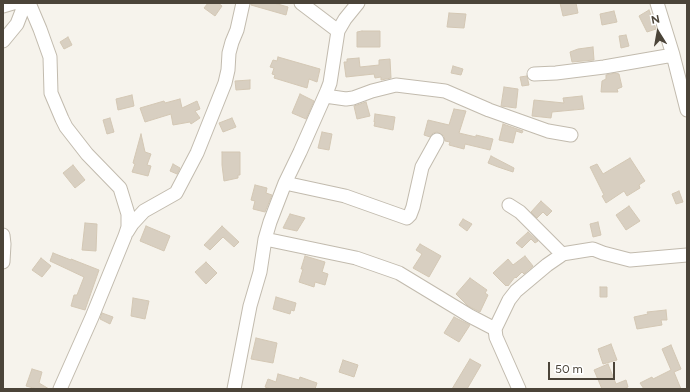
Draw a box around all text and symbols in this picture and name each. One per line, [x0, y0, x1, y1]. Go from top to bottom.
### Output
north arrow [638, 12, 678, 52]
text: N [650, 13, 661, 27]
scale bar [550, 354, 617, 380]
text: 50 m [555, 362, 583, 376]

